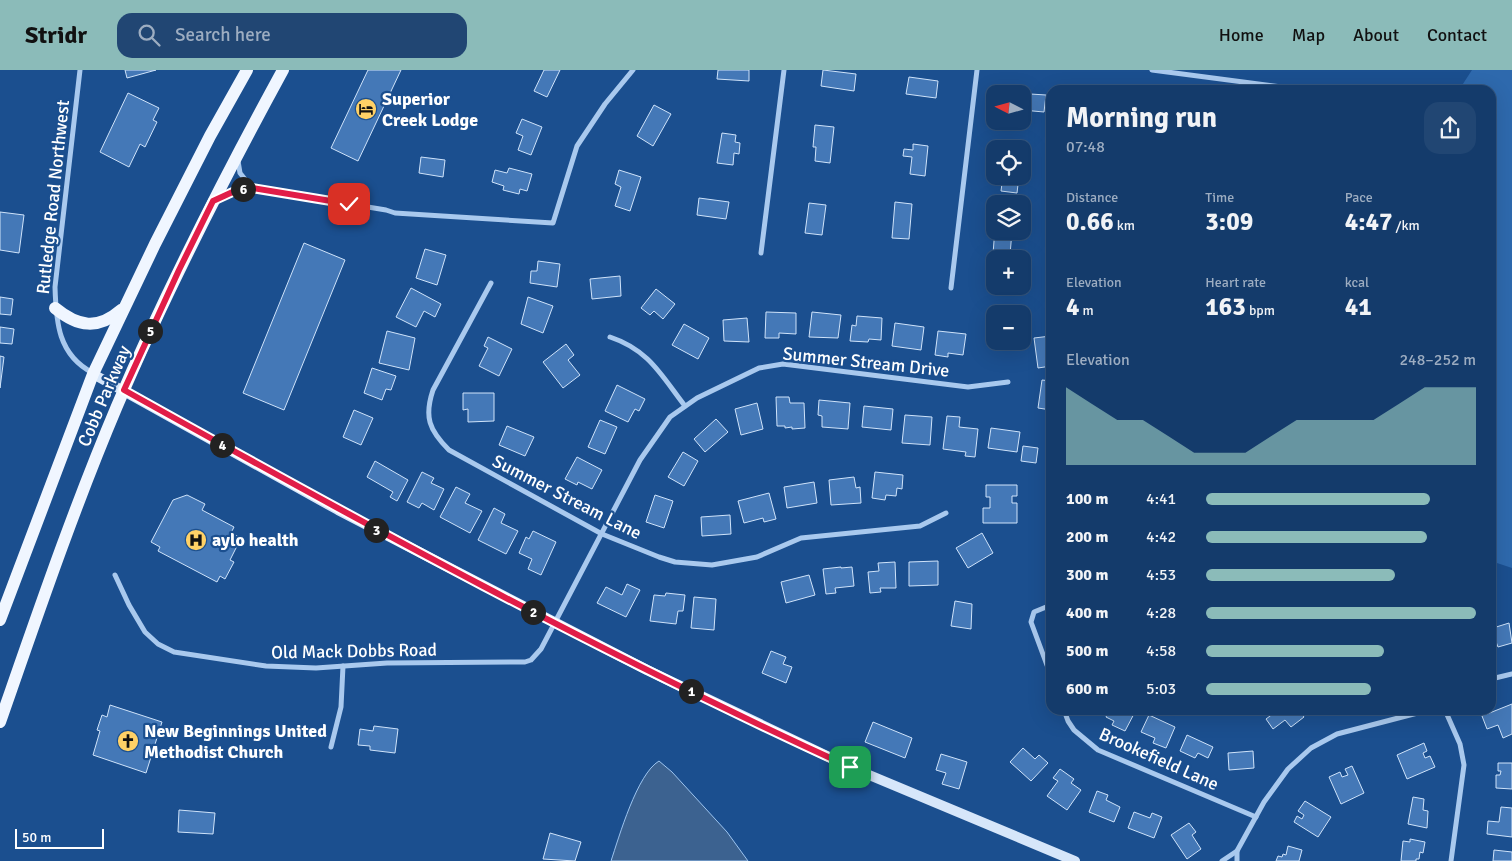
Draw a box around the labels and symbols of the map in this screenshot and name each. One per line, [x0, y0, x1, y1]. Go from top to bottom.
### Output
north arrow [986, 85, 1031, 130]
place label: Superior Creek Lodge [382, 88, 478, 131]
hotel icon: Superior Creek Lodge [354, 97, 378, 121]
street label: Rutledge Road Northwest [32, 99, 74, 295]
pin: 6 [230, 176, 256, 202]
pin [328, 183, 370, 225]
pin: 5 [138, 318, 162, 344]
street label: Cobb Parkway [73, 342, 135, 450]
street label: Summer Stream Drive [782, 342, 950, 382]
pin: 4 [210, 432, 234, 458]
street label: Summer Stream Lane [489, 450, 645, 544]
pin: 3 [364, 518, 388, 542]
hospital icon: aylo health [184, 528, 208, 552]
place label: aylo health [212, 529, 299, 551]
pin: 2 [520, 600, 546, 624]
street label: Old Mack Dobbs Road [271, 639, 437, 663]
pin: 1 [678, 678, 704, 704]
place label: New Beginnings United Methodist Church [144, 720, 327, 763]
street label: Brookefield Lane [1096, 723, 1222, 795]
church icon: New Beginnings United Methodist Church [116, 729, 140, 753]
pin [829, 746, 871, 788]
scale bar [15, 826, 104, 849]

